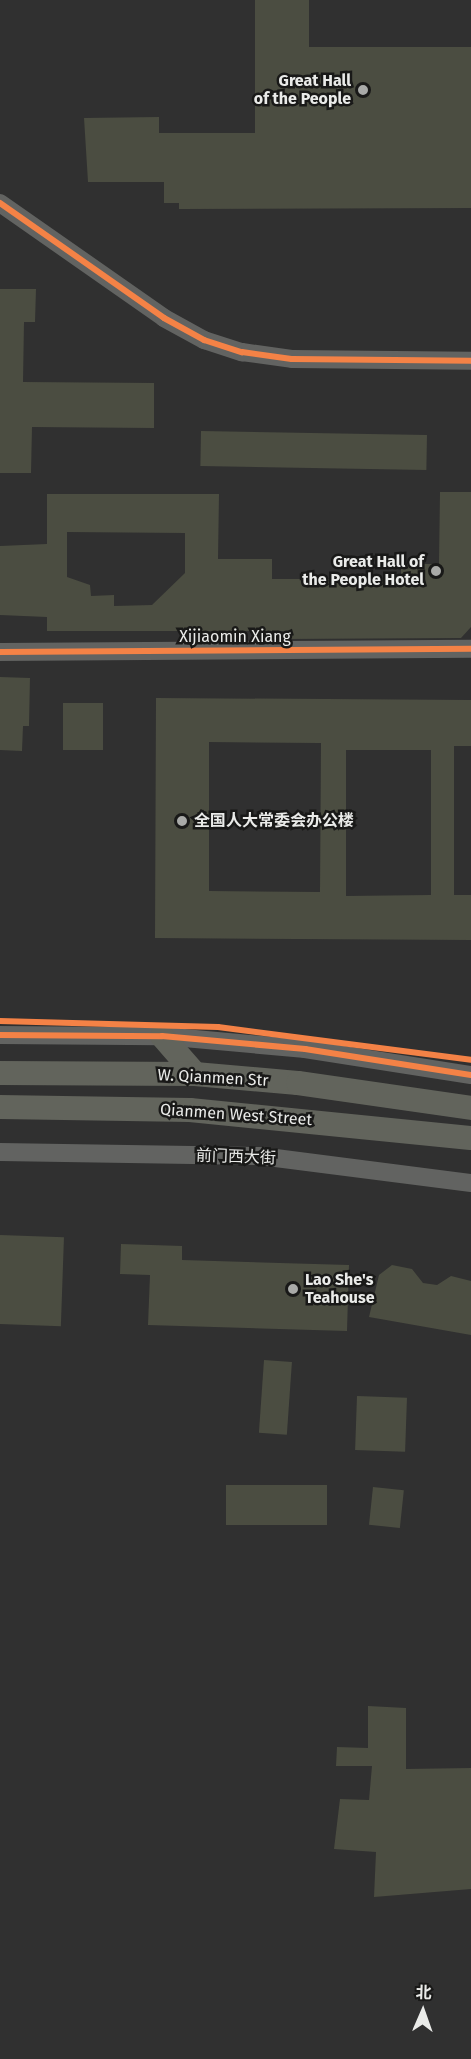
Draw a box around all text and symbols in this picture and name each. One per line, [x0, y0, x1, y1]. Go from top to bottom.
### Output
place label: Great Hall of the People [254, 71, 351, 109]
marker: Great Hall of the People [356, 83, 370, 97]
place label: Great Hall of the People Hotel [302, 552, 424, 590]
marker: Great Hall of the People Hotel [429, 564, 443, 578]
street label: Xijiaomin Xiang [179, 627, 291, 647]
place label: 全国人大常委会办公楼 [194, 811, 354, 831]
marker: 全国人大常委会办公楼 [175, 814, 189, 828]
street label: W. Qianmen Str [157, 1066, 269, 1090]
street label: Qianmen West Street [159, 1100, 313, 1130]
street label: 前门西大街 [196, 1146, 276, 1168]
place label: Lao She's Teahouse [305, 1270, 374, 1308]
marker: Lao She's Teahouse [286, 1282, 300, 1296]
north arrow [393, 1981, 453, 2041]
text: 北 [415, 1983, 432, 2002]

